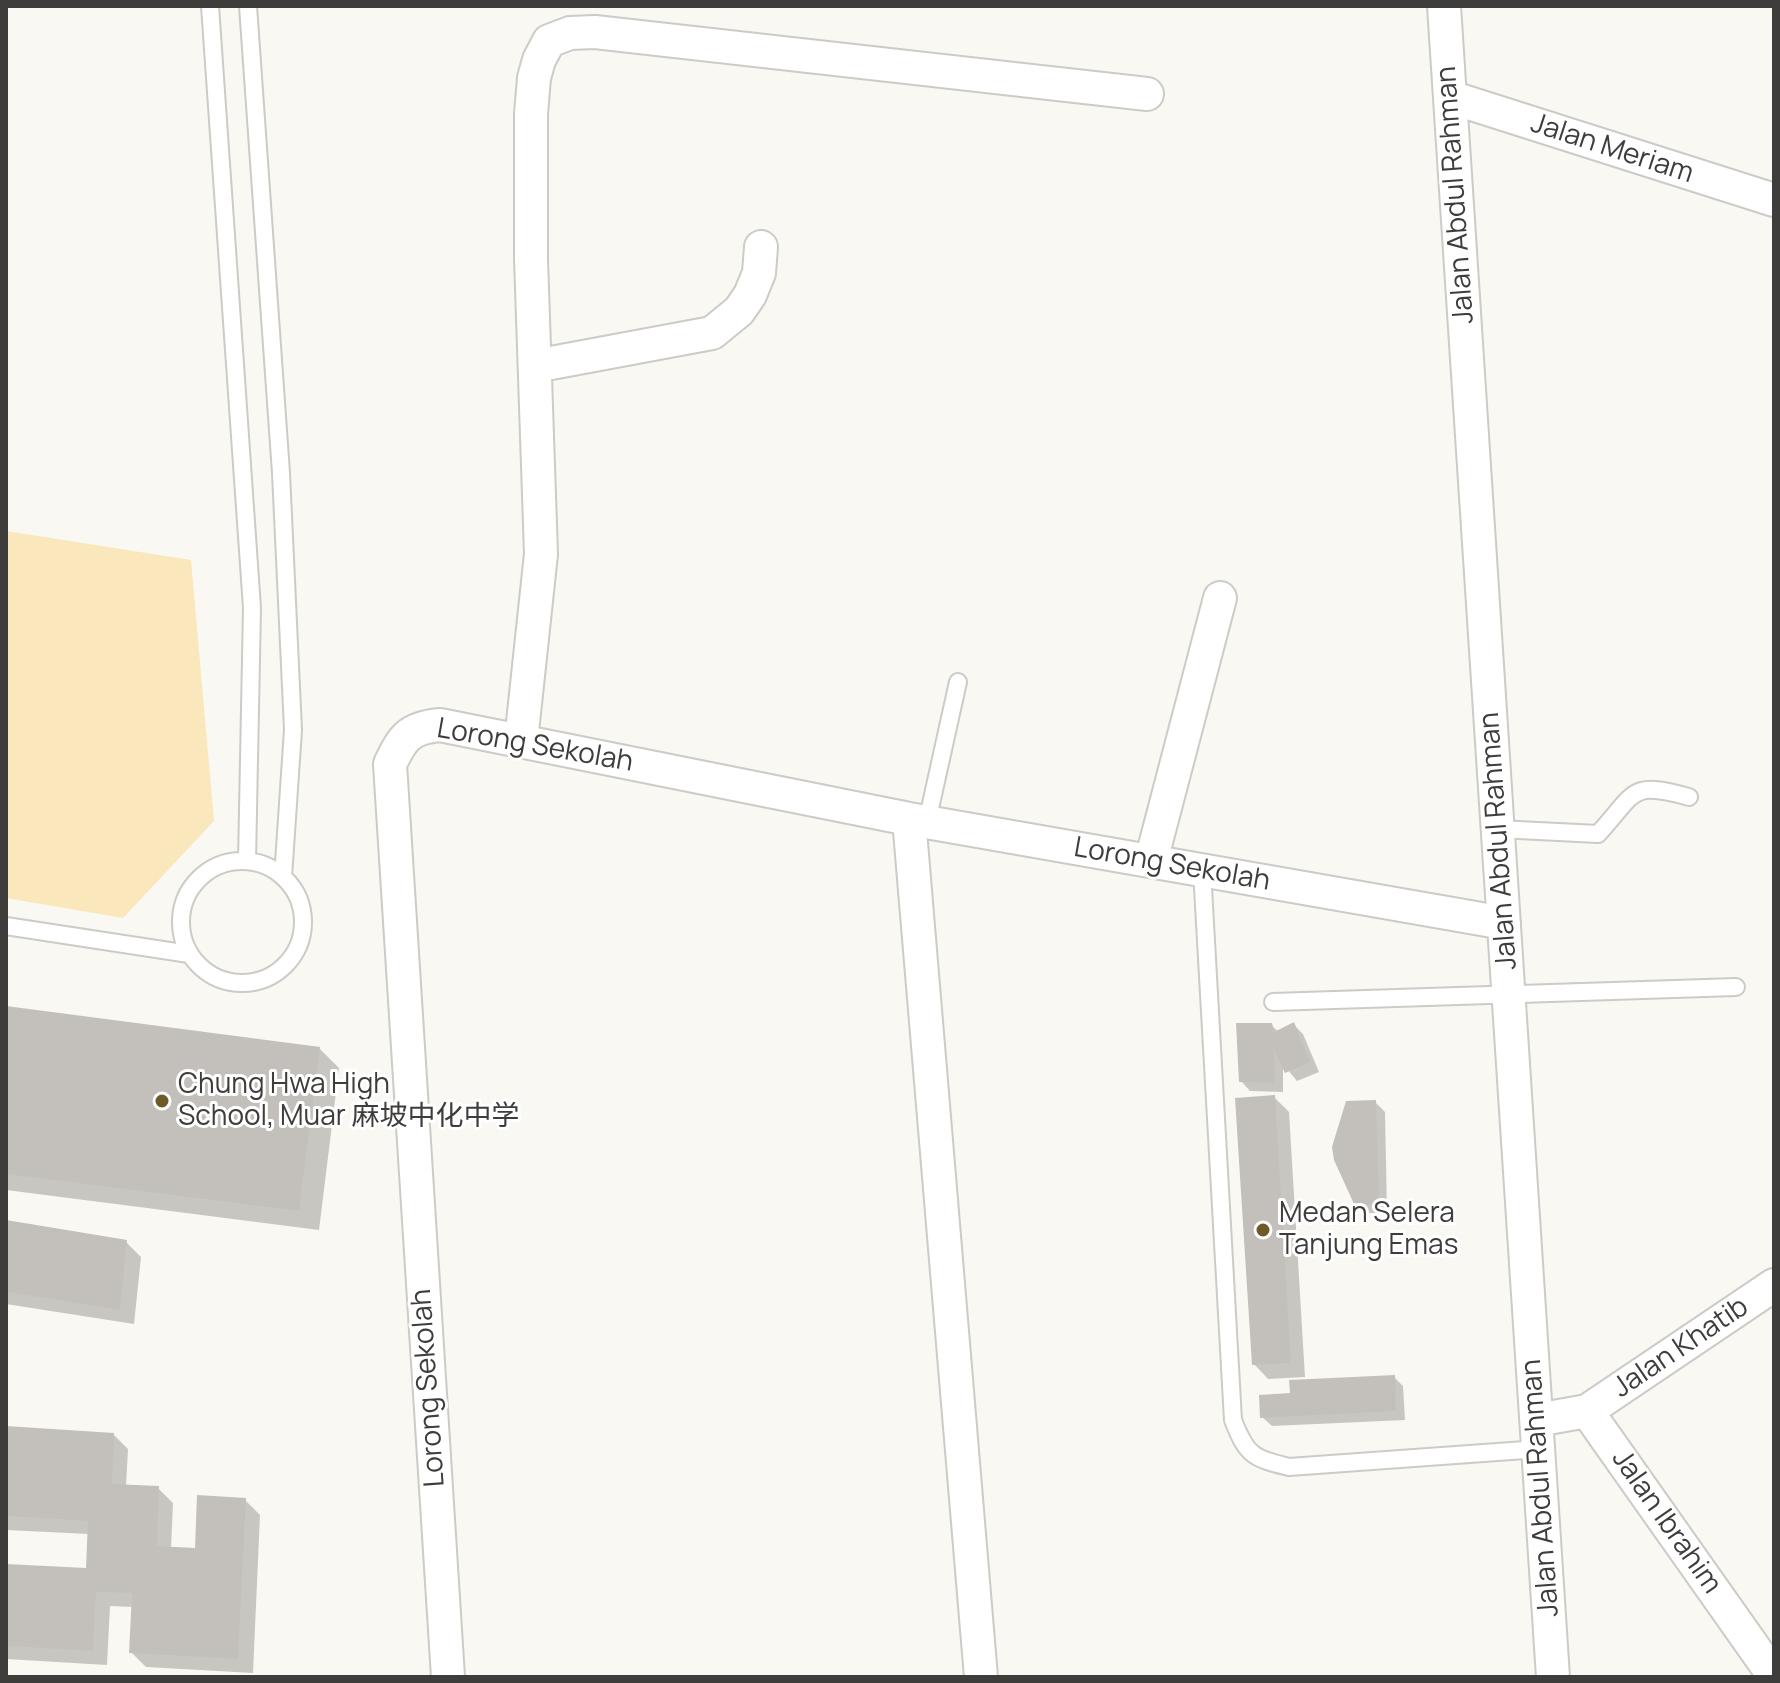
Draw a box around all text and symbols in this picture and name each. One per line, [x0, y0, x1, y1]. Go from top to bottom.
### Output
street label: Jalan Abdul Rahman [1430, 65, 1482, 325]
street label: Jalan Meriam [1527, 107, 1697, 191]
street label: Jalan Abdul Rahman [1473, 711, 1525, 971]
street label: Lorong Sekolah [434, 712, 636, 780]
street label: Lorong Sekolah [1071, 831, 1273, 899]
place label: Chung Hwa High School, Muar 麻坡中化中学 [178, 1068, 520, 1134]
marker: Chung Hwa High School, Muar 麻坡中化中学 [153, 1092, 171, 1110]
place label: Medan Selera Tanjung Emas [1279, 1197, 1458, 1263]
marker: Medan Selera Tanjung Emas [1254, 1221, 1272, 1239]
street label: Lorong Sekolah [405, 1288, 453, 1488]
street label: Jalan Khatib [1607, 1290, 1755, 1406]
street label: Jalan Abdul Rahman [1515, 1358, 1567, 1618]
street label: Jalan Ibrahim [1604, 1444, 1728, 1600]

